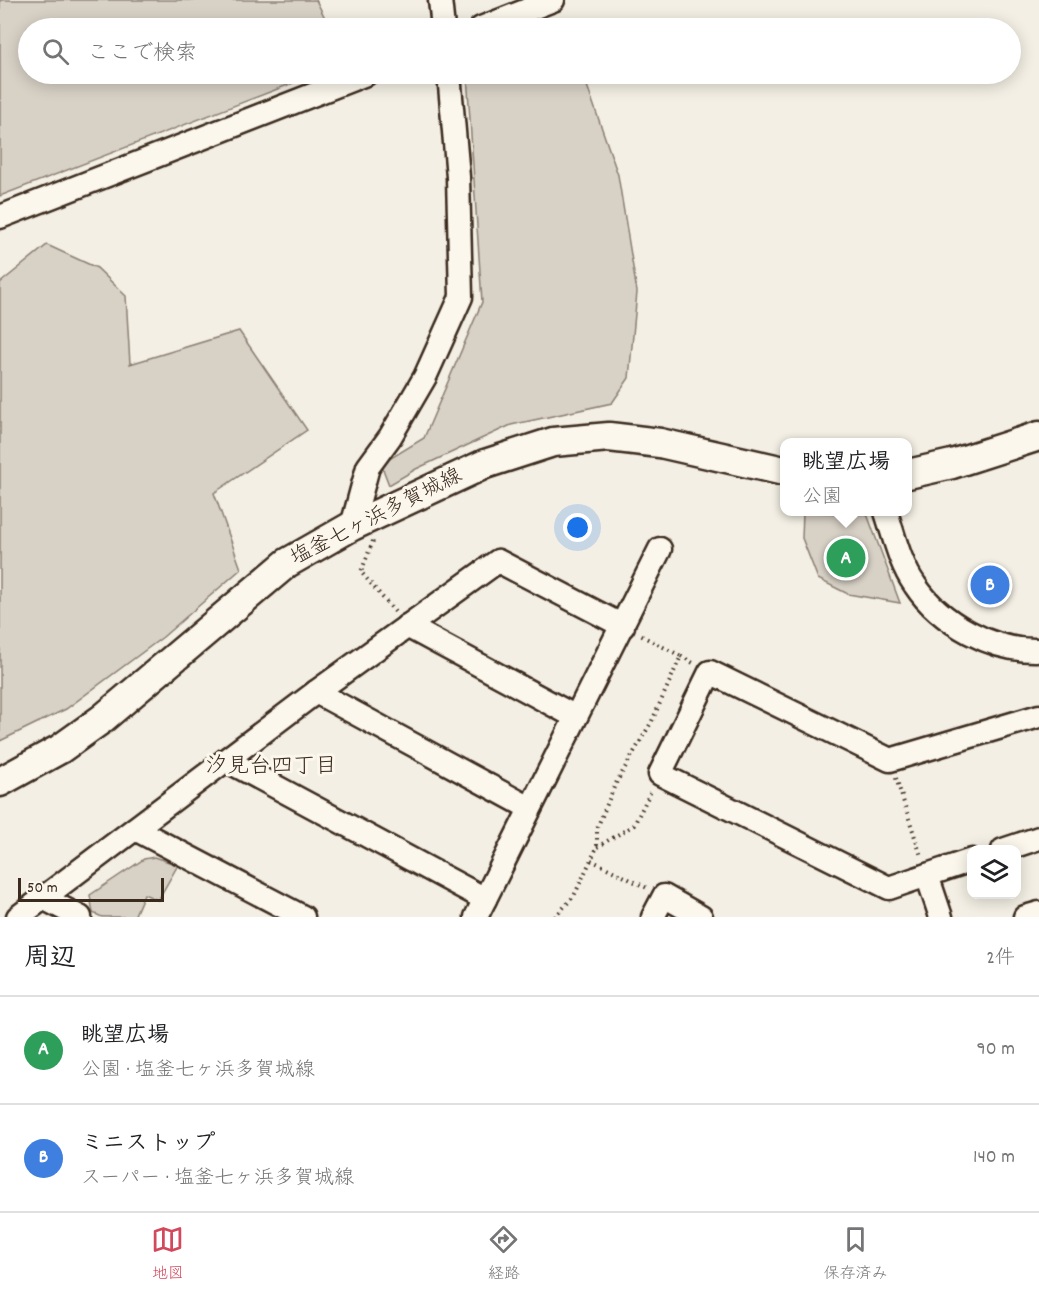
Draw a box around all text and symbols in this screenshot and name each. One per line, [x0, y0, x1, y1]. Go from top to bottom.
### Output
search box [18, 18, 1021, 84]
icon: search [39, 35, 72, 68]
text: ここで検索 [87, 39, 197, 70]
popup [780, 438, 912, 516]
text: 眺望広場 [802, 448, 890, 479]
street label: 塩釜七ヶ浜多賀城線 [286, 462, 468, 574]
text: 公園 [802, 484, 842, 512]
your location [563, 513, 592, 542]
pin: A [826, 536, 866, 580]
pin: B [970, 562, 1010, 608]
district label: 汐見台四丁目 [205, 752, 337, 783]
map controls [967, 845, 1021, 899]
button: layers [967, 845, 1021, 899]
scale bar [18, 875, 164, 902]
text: 50 m [27, 877, 58, 900]
text: 周辺 [24, 941, 76, 978]
text: 2件 [986, 945, 1015, 973]
text: 眺望広場 [81, 1021, 169, 1052]
text: A [38, 1036, 49, 1064]
text: 90 m [977, 1036, 1015, 1064]
text: 公園 · 塩釜七ヶ浜多賀城線 [81, 1057, 315, 1085]
text: ミニストップ [81, 1129, 215, 1160]
text: B [39, 1144, 48, 1172]
text: 140 m [973, 1144, 1015, 1172]
text: スーパー · 塩釜七ヶ浜多賀城線 [81, 1165, 354, 1193]
tab: 地図 [151, 1223, 184, 1286]
tab: 経路 [487, 1223, 520, 1286]
tab: 保存済み [823, 1223, 887, 1286]

